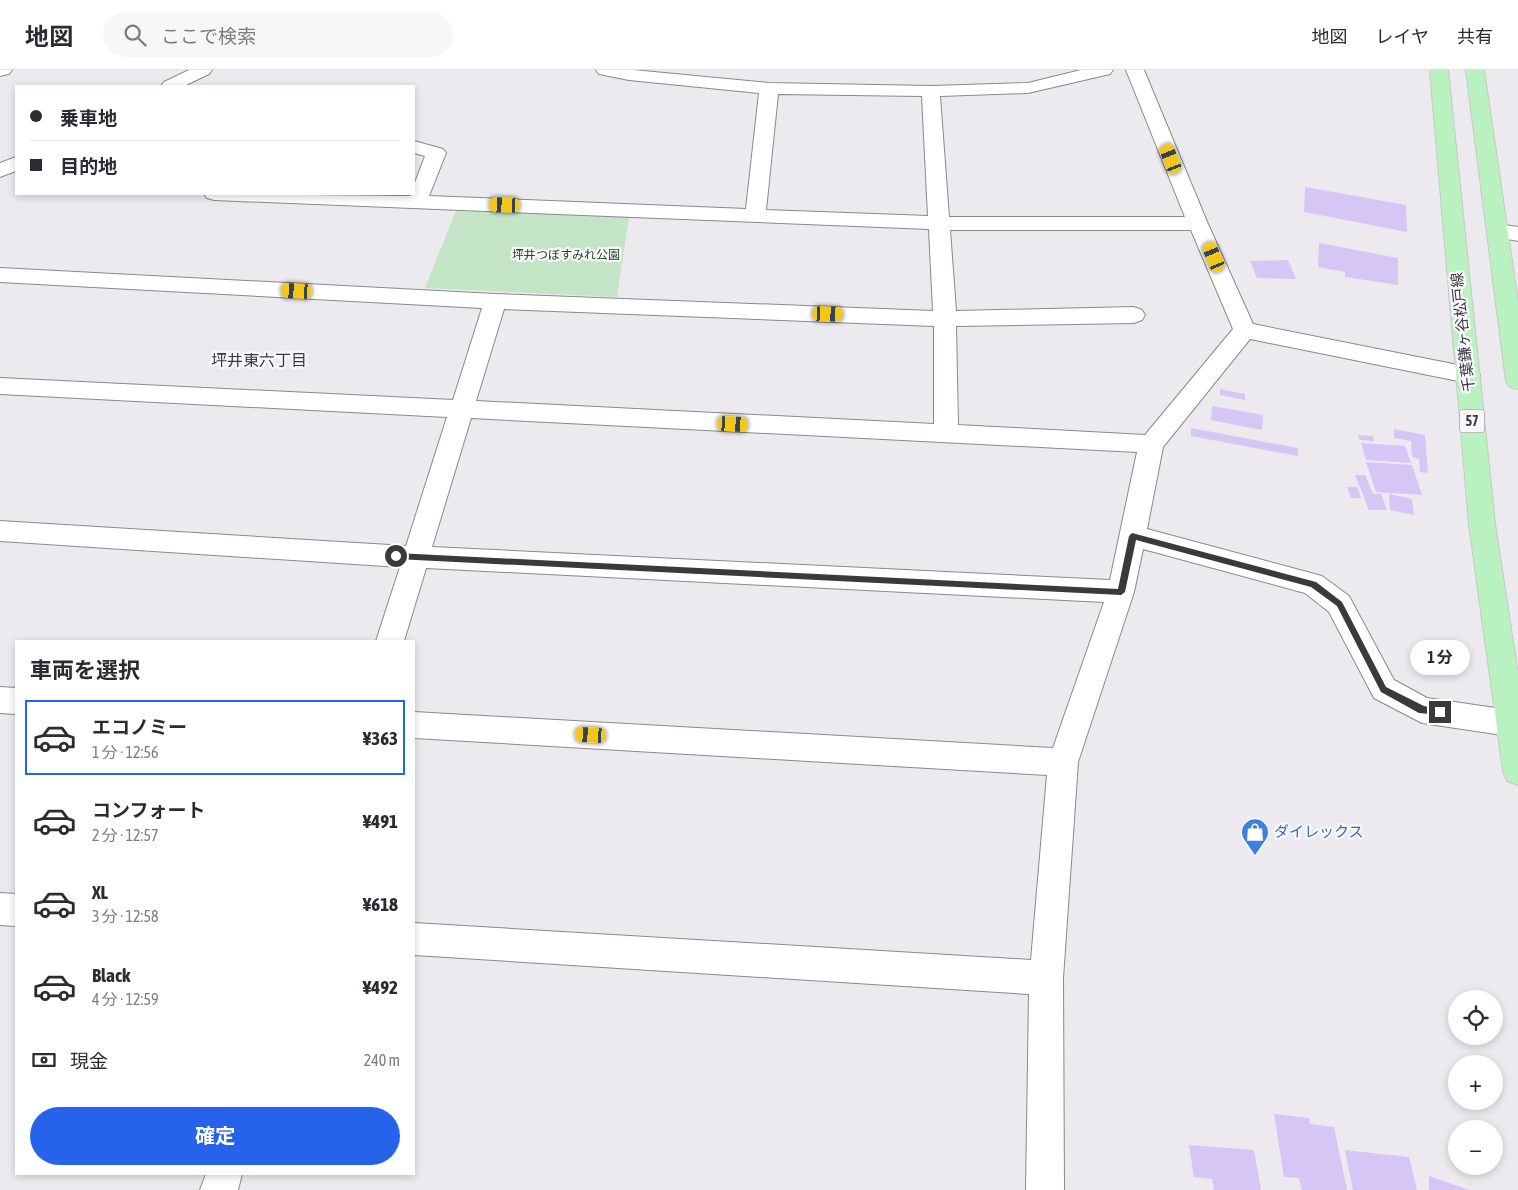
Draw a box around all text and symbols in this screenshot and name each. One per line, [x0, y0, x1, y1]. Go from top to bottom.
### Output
search box [103, 12, 453, 57]
icon: search [121, 21, 149, 49]
text: 地図 [25, 23, 73, 50]
text: ここで検索 [161, 25, 256, 47]
text: 地図 [1312, 26, 1348, 47]
text: レイヤ [1376, 26, 1429, 47]
text: 共有 [1457, 26, 1493, 47]
text: 乗車地 [60, 107, 117, 129]
car [1158, 142, 1183, 176]
text: 目的地 [60, 155, 117, 177]
car [489, 197, 520, 213]
car [1201, 240, 1226, 274]
park label: 坪井つぼすみれ公園 [512, 248, 620, 262]
street label: 千葉鎌ヶ谷松戸線 [1448, 271, 1477, 393]
car [281, 283, 312, 299]
car [812, 306, 843, 322]
district label: 坪井東六丁目 [211, 351, 307, 369]
road number: 57 [1460, 410, 1484, 432]
car [717, 416, 748, 432]
route start [385, 545, 407, 567]
callout: 1 分 [1410, 640, 1470, 674]
text: 1 分 [1427, 648, 1453, 666]
text: 車両を選択 [30, 657, 140, 683]
route end [1429, 701, 1451, 723]
icon: car [32, 715, 77, 760]
text: エコノミー [92, 716, 187, 738]
text: ¥363 [363, 727, 398, 749]
car [575, 727, 606, 743]
text: 1 分 · 12:56 [92, 743, 158, 761]
icon: car [32, 798, 77, 843]
text: コンフォート [92, 799, 205, 821]
text: ¥491 [363, 810, 398, 832]
shop icon: ダイレックス [1240, 817, 1270, 856]
place label: ダイレックス [1274, 823, 1364, 840]
text: 2 分 · 12:57 [92, 826, 158, 844]
icon: car [32, 881, 77, 926]
text: XL [92, 881, 108, 903]
text: ¥618 [363, 893, 398, 915]
text: 3 分 · 12:58 [92, 907, 158, 925]
icon: car [32, 964, 77, 1009]
text: Black [92, 964, 130, 986]
text: ¥492 [363, 976, 398, 998]
text: 4 分 · 12:59 [92, 990, 158, 1008]
map controls [1448, 990, 1503, 1175]
button: locate [1448, 990, 1503, 1045]
icon: cash [30, 1046, 58, 1074]
text: 現金 [70, 1050, 108, 1072]
text: 240 m [364, 1051, 400, 1069]
button: + [1448, 1055, 1503, 1110]
button: 確定 [30, 1107, 400, 1165]
button: − [1448, 1120, 1503, 1175]

